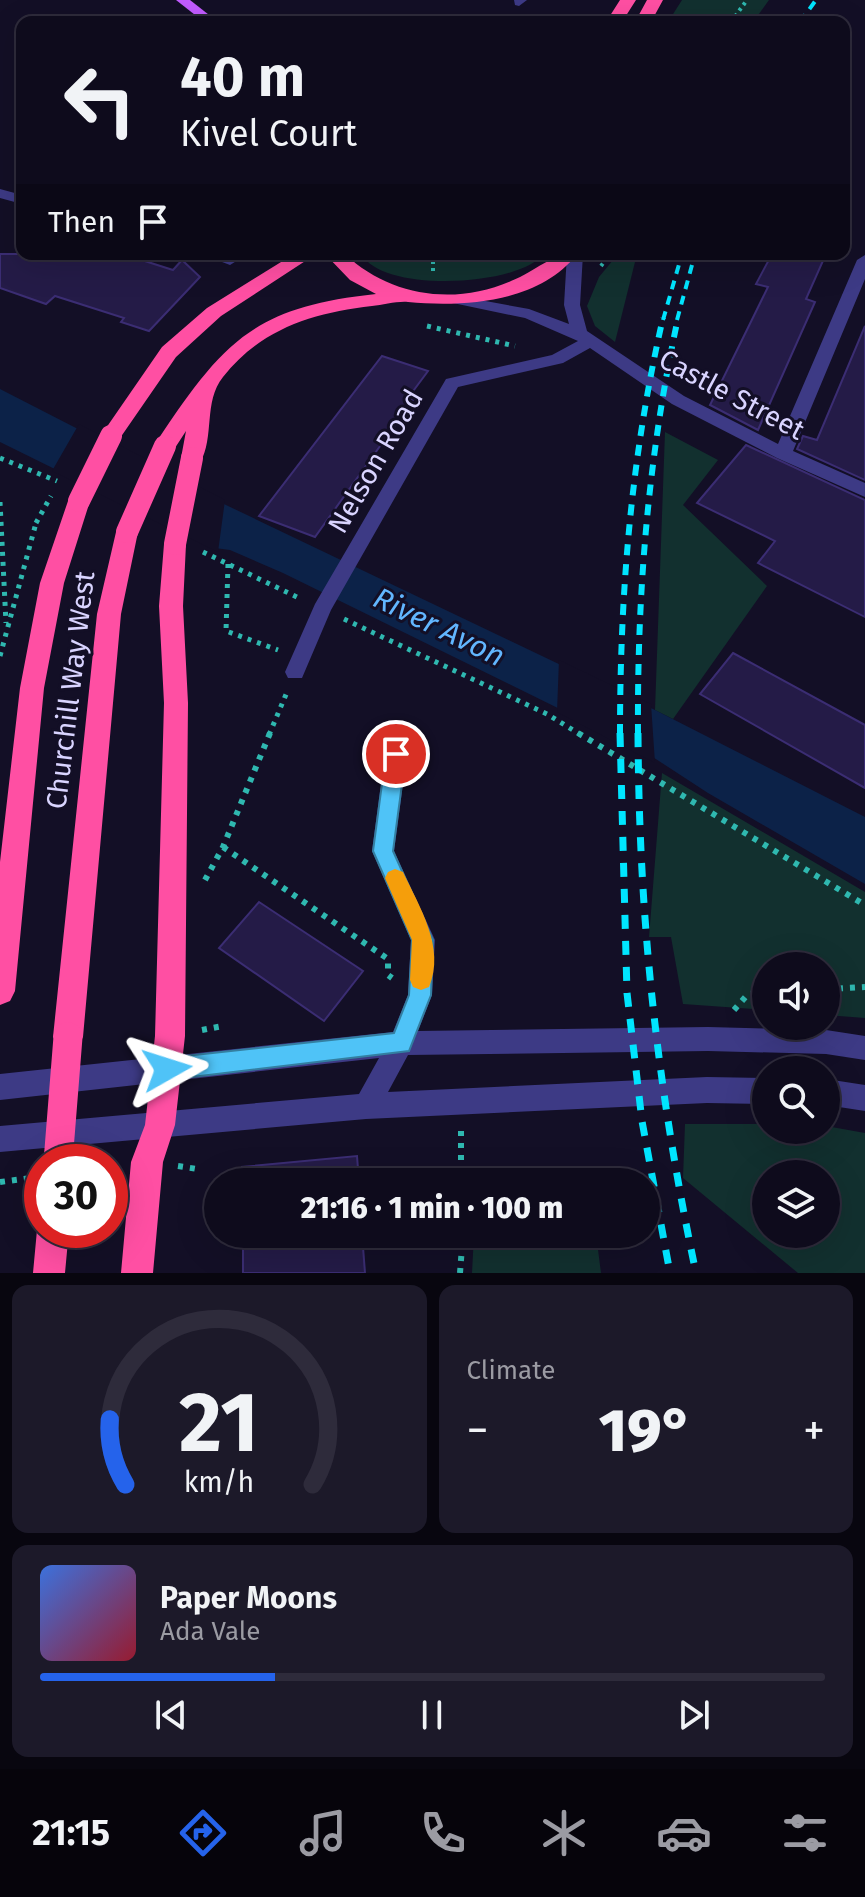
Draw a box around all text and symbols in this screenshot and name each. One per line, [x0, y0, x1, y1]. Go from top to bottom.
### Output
text: 40 m [180, 44, 305, 111]
icon: left [48, 48, 152, 152]
text: Kivel Court [180, 112, 357, 156]
icon: arrive [131, 200, 175, 244]
text: Then [48, 204, 115, 240]
street label: Castle Street [653, 342, 811, 447]
street label: Nelson Road [321, 384, 430, 539]
street label: Churchill Way West [40, 568, 102, 811]
water label: River Avon [367, 580, 511, 674]
pin [362, 720, 430, 788]
icon: arrive [374, 732, 418, 776]
map controls [752, 952, 840, 1248]
button: sound [752, 952, 840, 1040]
position arrow [125, 1027, 209, 1111]
button: search [752, 1056, 840, 1144]
speed limit sign: 30 [24, 1144, 128, 1248]
button: layers [752, 1160, 840, 1248]
text: 21:16 · 1 min · 100 m [301, 1190, 563, 1226]
text: Climate [467, 1355, 555, 1386]
text: 21 [179, 1373, 259, 1473]
text: 19° [599, 1395, 693, 1467]
text: − [467, 1404, 489, 1457]
text: + [803, 1404, 825, 1457]
text: km/h [184, 1465, 255, 1500]
text: Paper Moons [160, 1580, 337, 1616]
text: Ada Vale [160, 1616, 260, 1647]
icon: previous [149, 1693, 193, 1737]
icon: pause [410, 1693, 454, 1737]
icon: next [672, 1693, 716, 1737]
icon: directions [175, 1805, 231, 1861]
icon: music [295, 1805, 351, 1861]
icon: phone [415, 1805, 471, 1861]
icon: climate [536, 1805, 592, 1861]
icon: car [656, 1805, 712, 1861]
icon: filters [777, 1805, 833, 1861]
text: 21:15 [32, 1811, 110, 1855]

